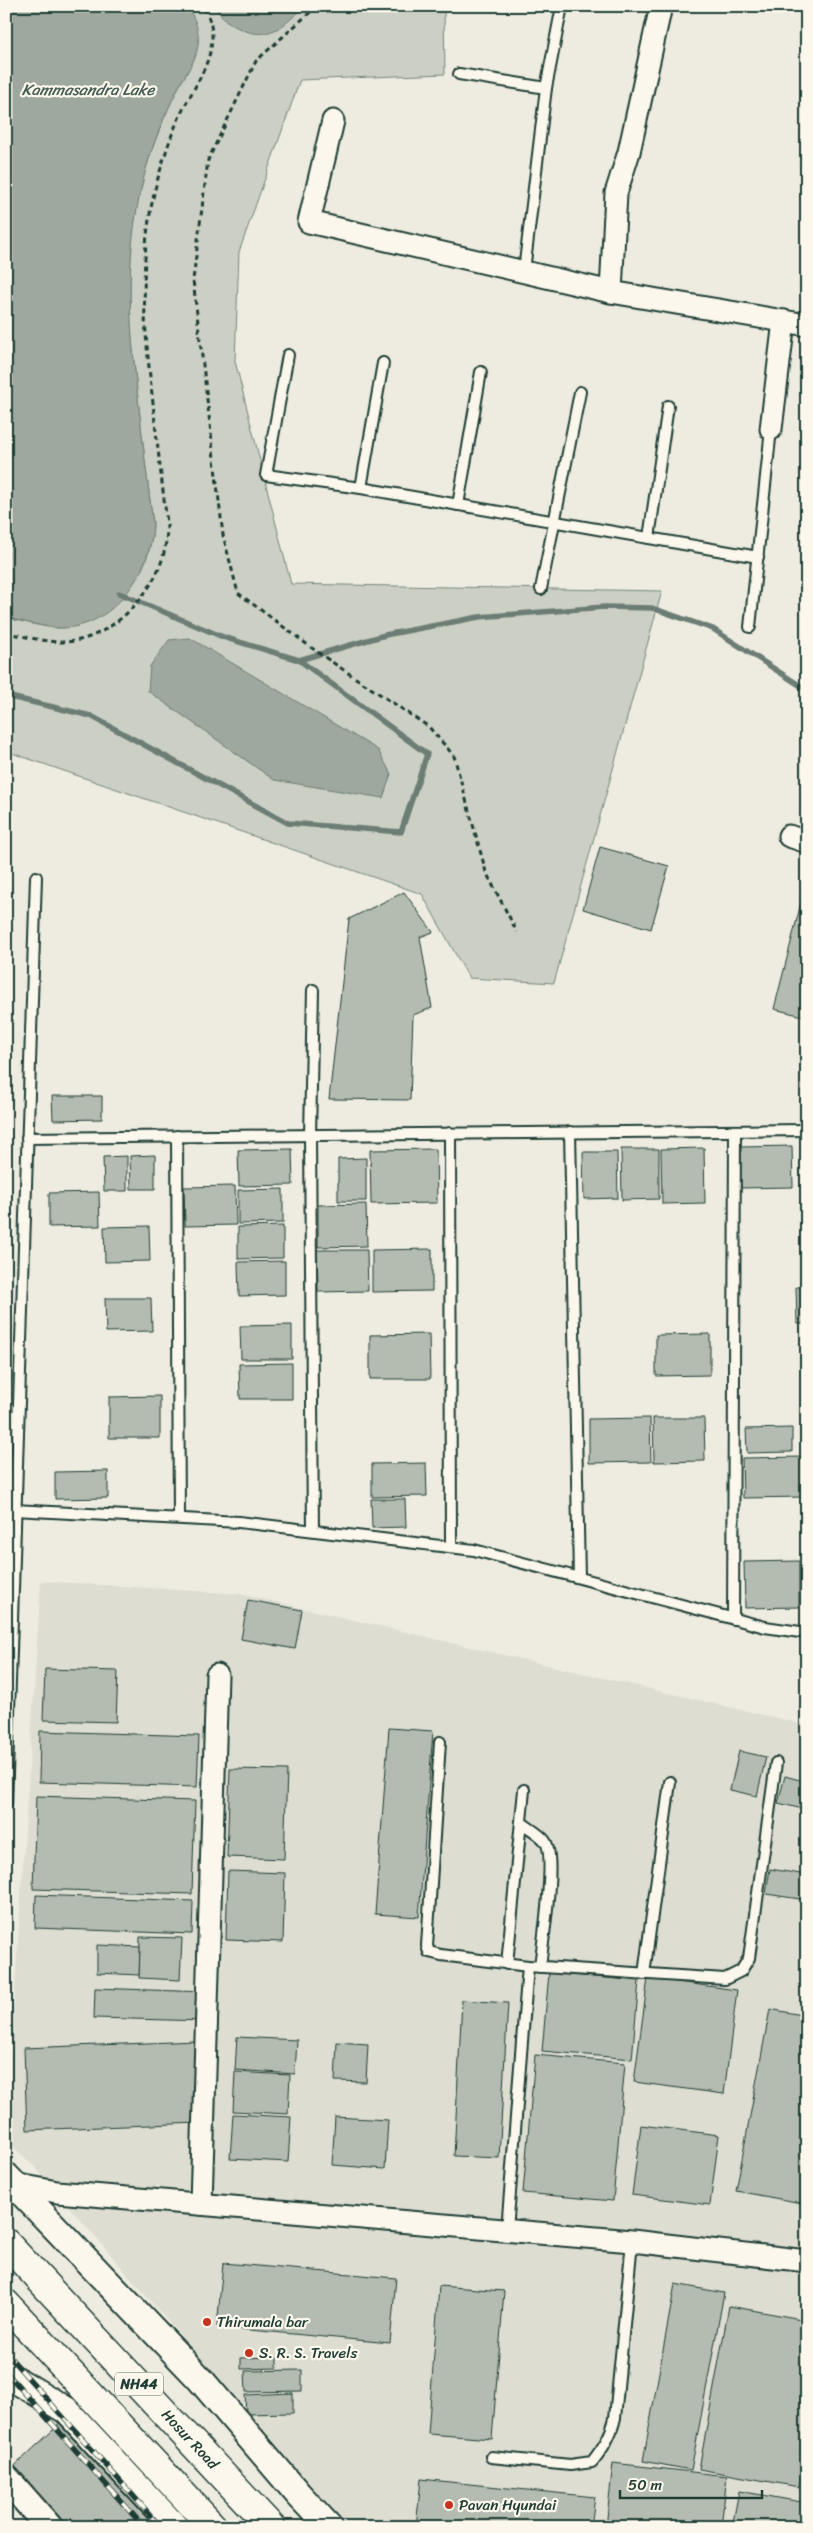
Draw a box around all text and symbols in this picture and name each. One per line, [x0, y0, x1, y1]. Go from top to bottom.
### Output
water label: Kammasandra Lake [22, 75, 156, 104]
place label: Thirumala bar [217, 2309, 309, 2335]
marker: Thirumala bar [201, 2316, 213, 2328]
place label: S. R. S. Travels [259, 2340, 357, 2366]
marker: S. R. S. Travels [243, 2347, 255, 2359]
road number: NH44 [115, 2372, 163, 2396]
street label: Hosur Road [155, 2403, 226, 2476]
scale bar [620, 2468, 763, 2500]
text: 50 m [628, 2472, 663, 2498]
place label: Pavan Hyundai [459, 2492, 557, 2518]
marker: Pavan Hyundai [443, 2499, 455, 2511]

